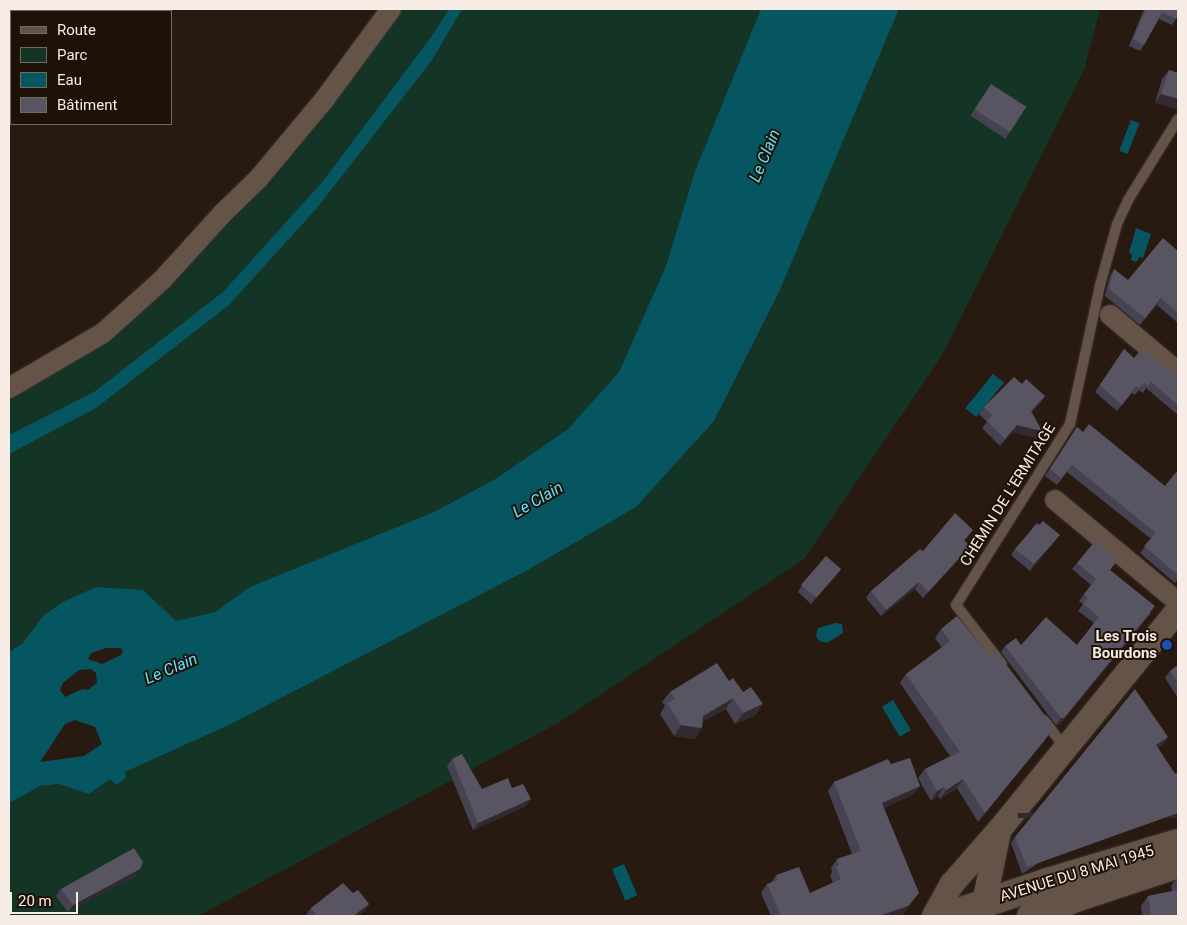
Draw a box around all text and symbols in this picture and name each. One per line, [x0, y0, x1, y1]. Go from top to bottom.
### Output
legend [10, 10, 172, 125]
text: Route [57, 21, 96, 39]
text: Parc [57, 46, 87, 64]
text: Eau [57, 71, 82, 89]
text: Bâtiment [57, 96, 117, 114]
water label: Le Clain [745, 127, 785, 185]
street label: CHEMIN DE L'ERMITAGE [957, 420, 1059, 570]
water label: Le Clain [509, 478, 567, 522]
place label: Les Trois Bourdons [1092, 627, 1157, 662]
marker: Les Trois Bourdons [1161, 639, 1173, 651]
water label: Le Clain [142, 649, 200, 689]
street label: AVENUE DU 8 MAI 1945 [998, 842, 1156, 906]
scale bar [12, 882, 80, 914]
text: 20 m [18, 892, 52, 910]

